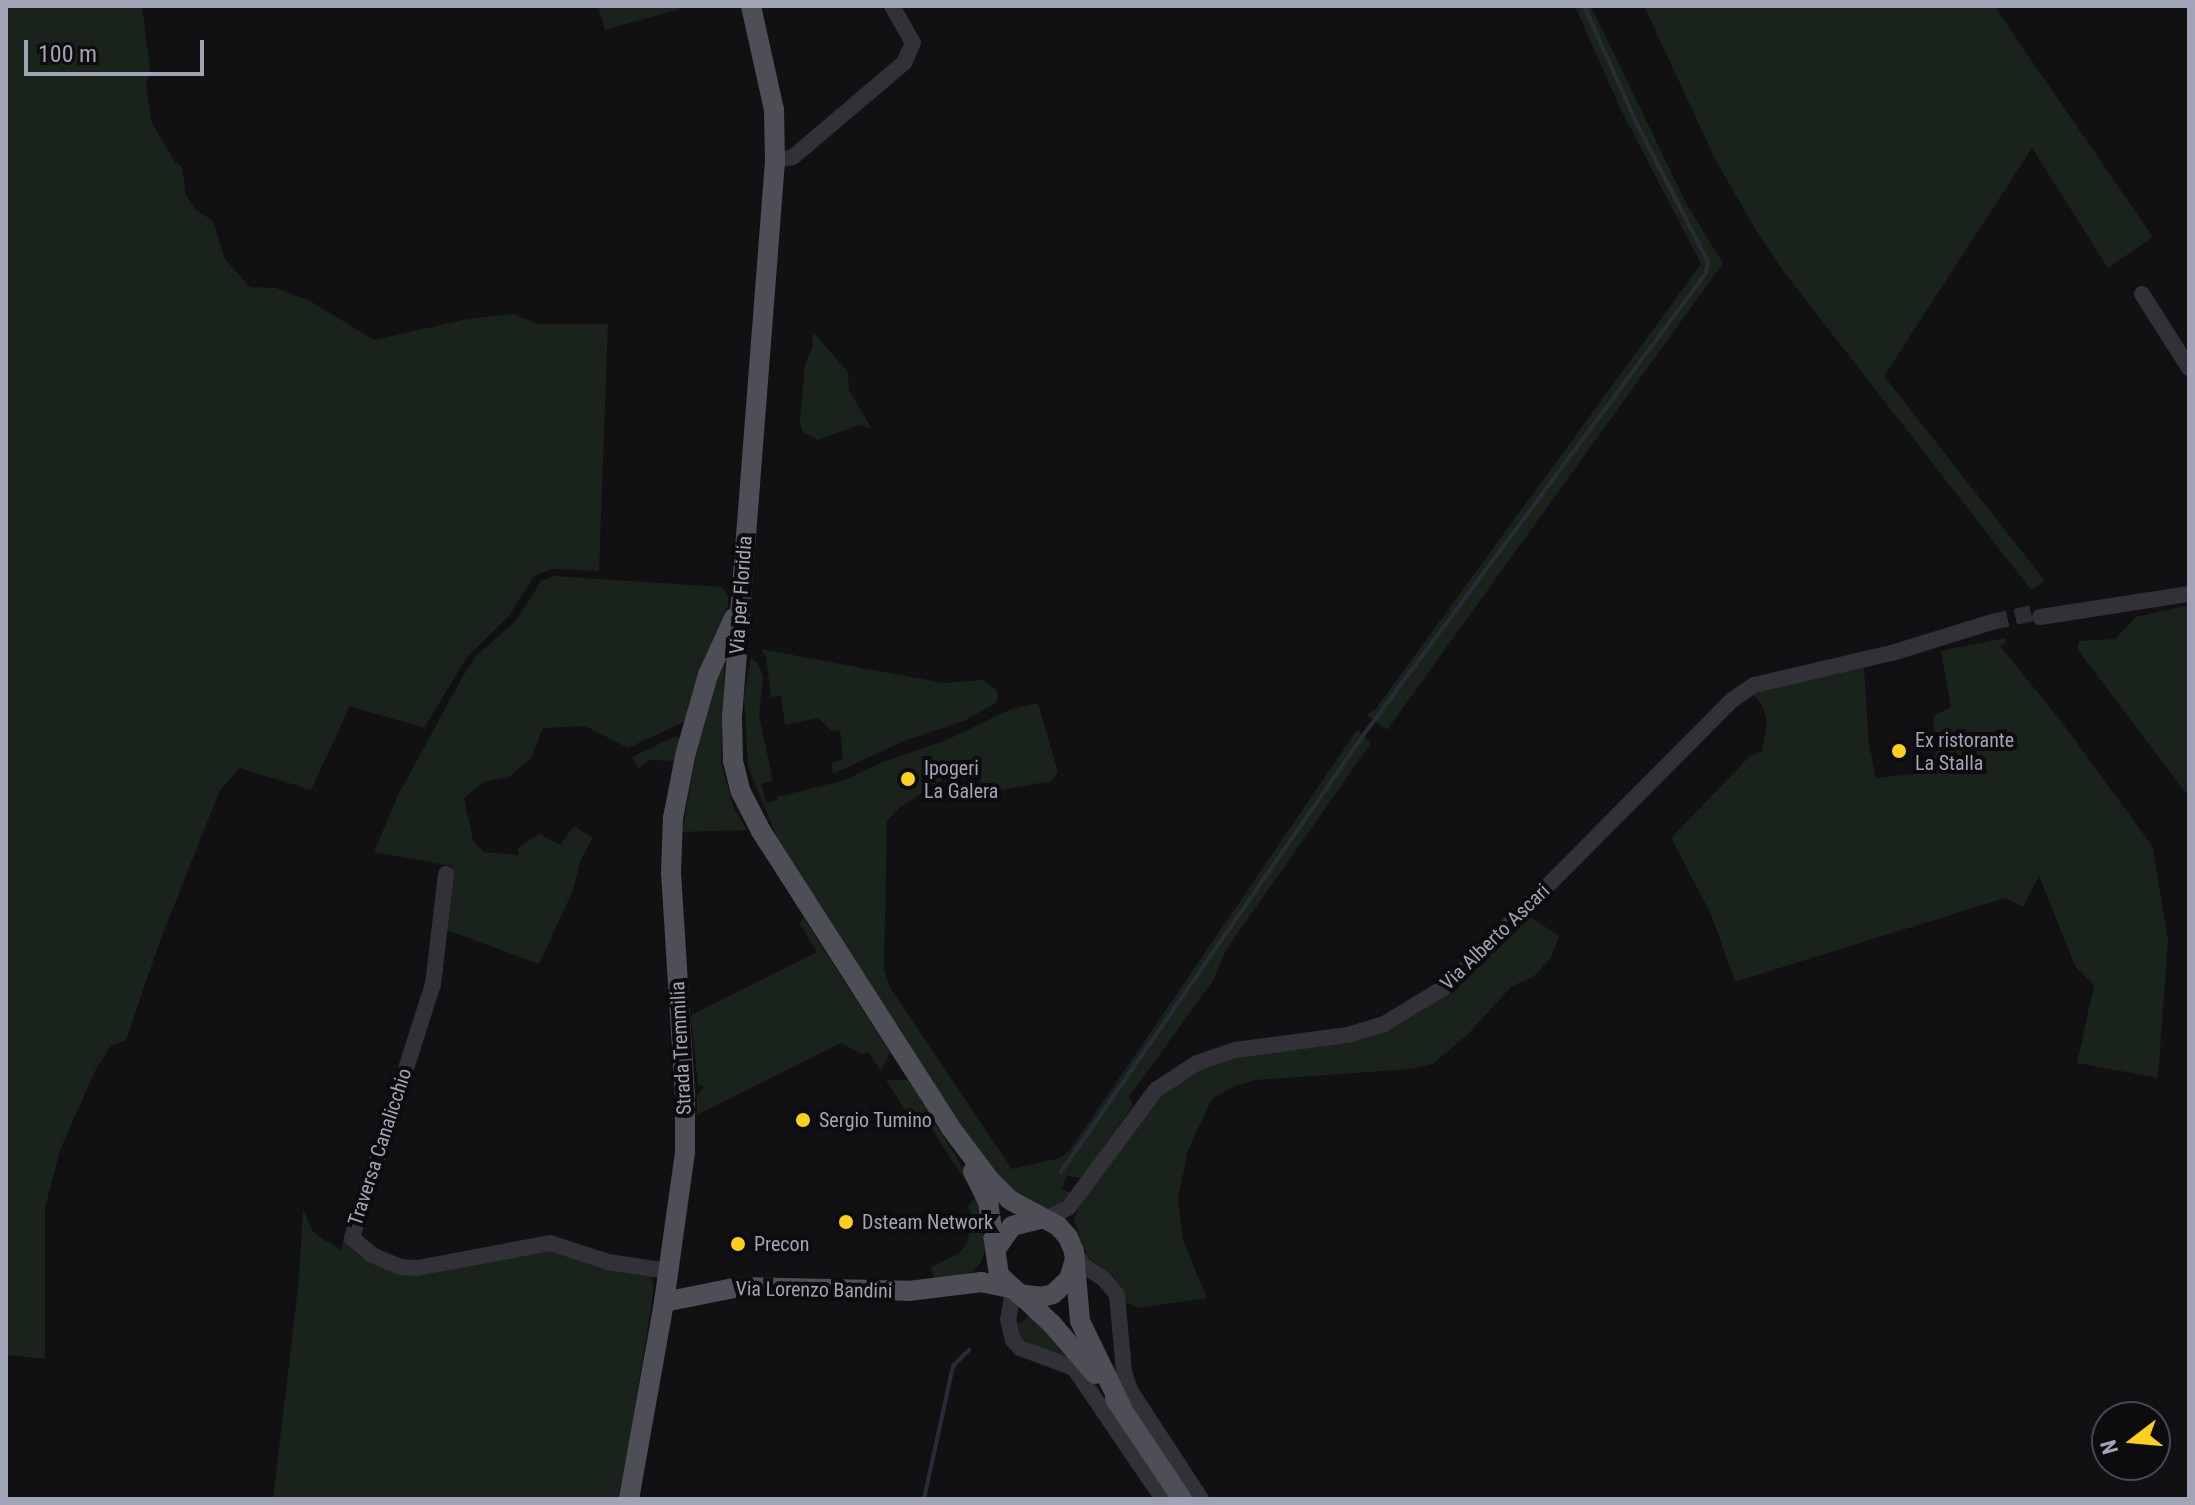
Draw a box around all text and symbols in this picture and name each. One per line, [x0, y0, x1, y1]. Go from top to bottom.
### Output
scale bar [28, 24, 208, 74]
text: 100 m [38, 40, 97, 68]
street label: Via per Floridia [725, 535, 757, 655]
place label: Ex ristorante La Stalla [1915, 728, 2014, 775]
marker: Ex ristorante La Stalla [1890, 742, 1908, 760]
place label: Ipogeri La Galera [924, 756, 998, 803]
marker: Ipogeri La Galera [899, 770, 917, 788]
street label: Via Alberto Ascari [1435, 879, 1555, 995]
street label: Strada Tremmilia [666, 980, 696, 1116]
street label: Traversa Canalicchio [343, 1065, 417, 1229]
place label: Sergio Tumino [819, 1108, 932, 1132]
marker: Sergio Tumino [794, 1111, 812, 1129]
place label: Dsteam Network [862, 1210, 993, 1234]
marker: Dsteam Network [837, 1213, 855, 1231]
place label: Precon [754, 1232, 809, 1256]
marker: Precon [729, 1235, 747, 1253]
street label: Via Lorenzo Bandini [735, 1277, 893, 1303]
north arrow [2091, 1401, 2171, 1481]
text: N [2095, 1437, 2123, 1457]

